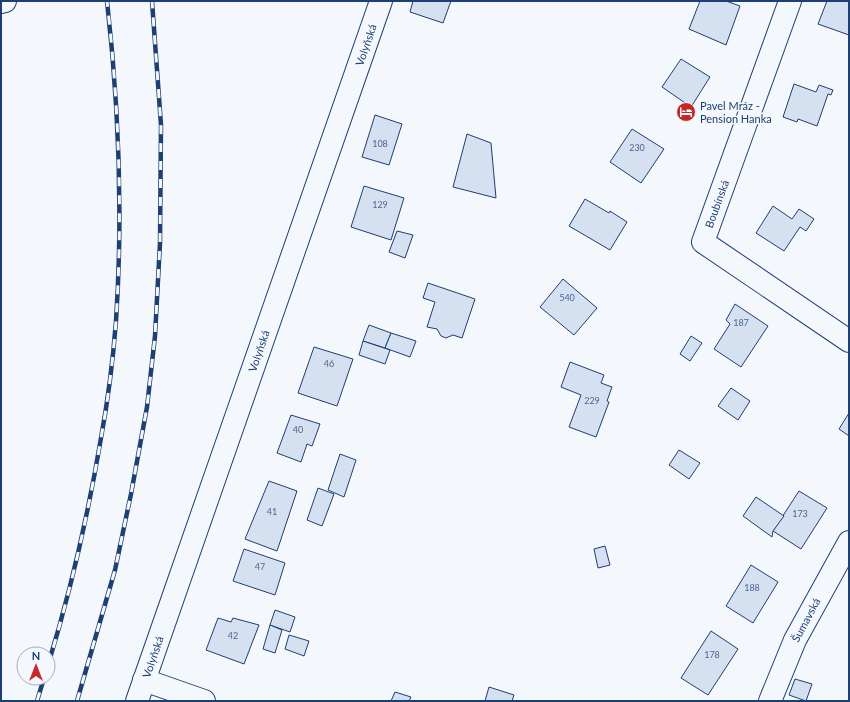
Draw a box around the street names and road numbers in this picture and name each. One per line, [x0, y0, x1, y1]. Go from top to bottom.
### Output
street label: Volyňská [352, 22, 379, 67]
street label: Boubínská [702, 178, 731, 230]
street label: Volyňská [245, 328, 272, 373]
street label: Šumavská [789, 596, 823, 644]
street label: Volyňská [139, 634, 166, 679]

